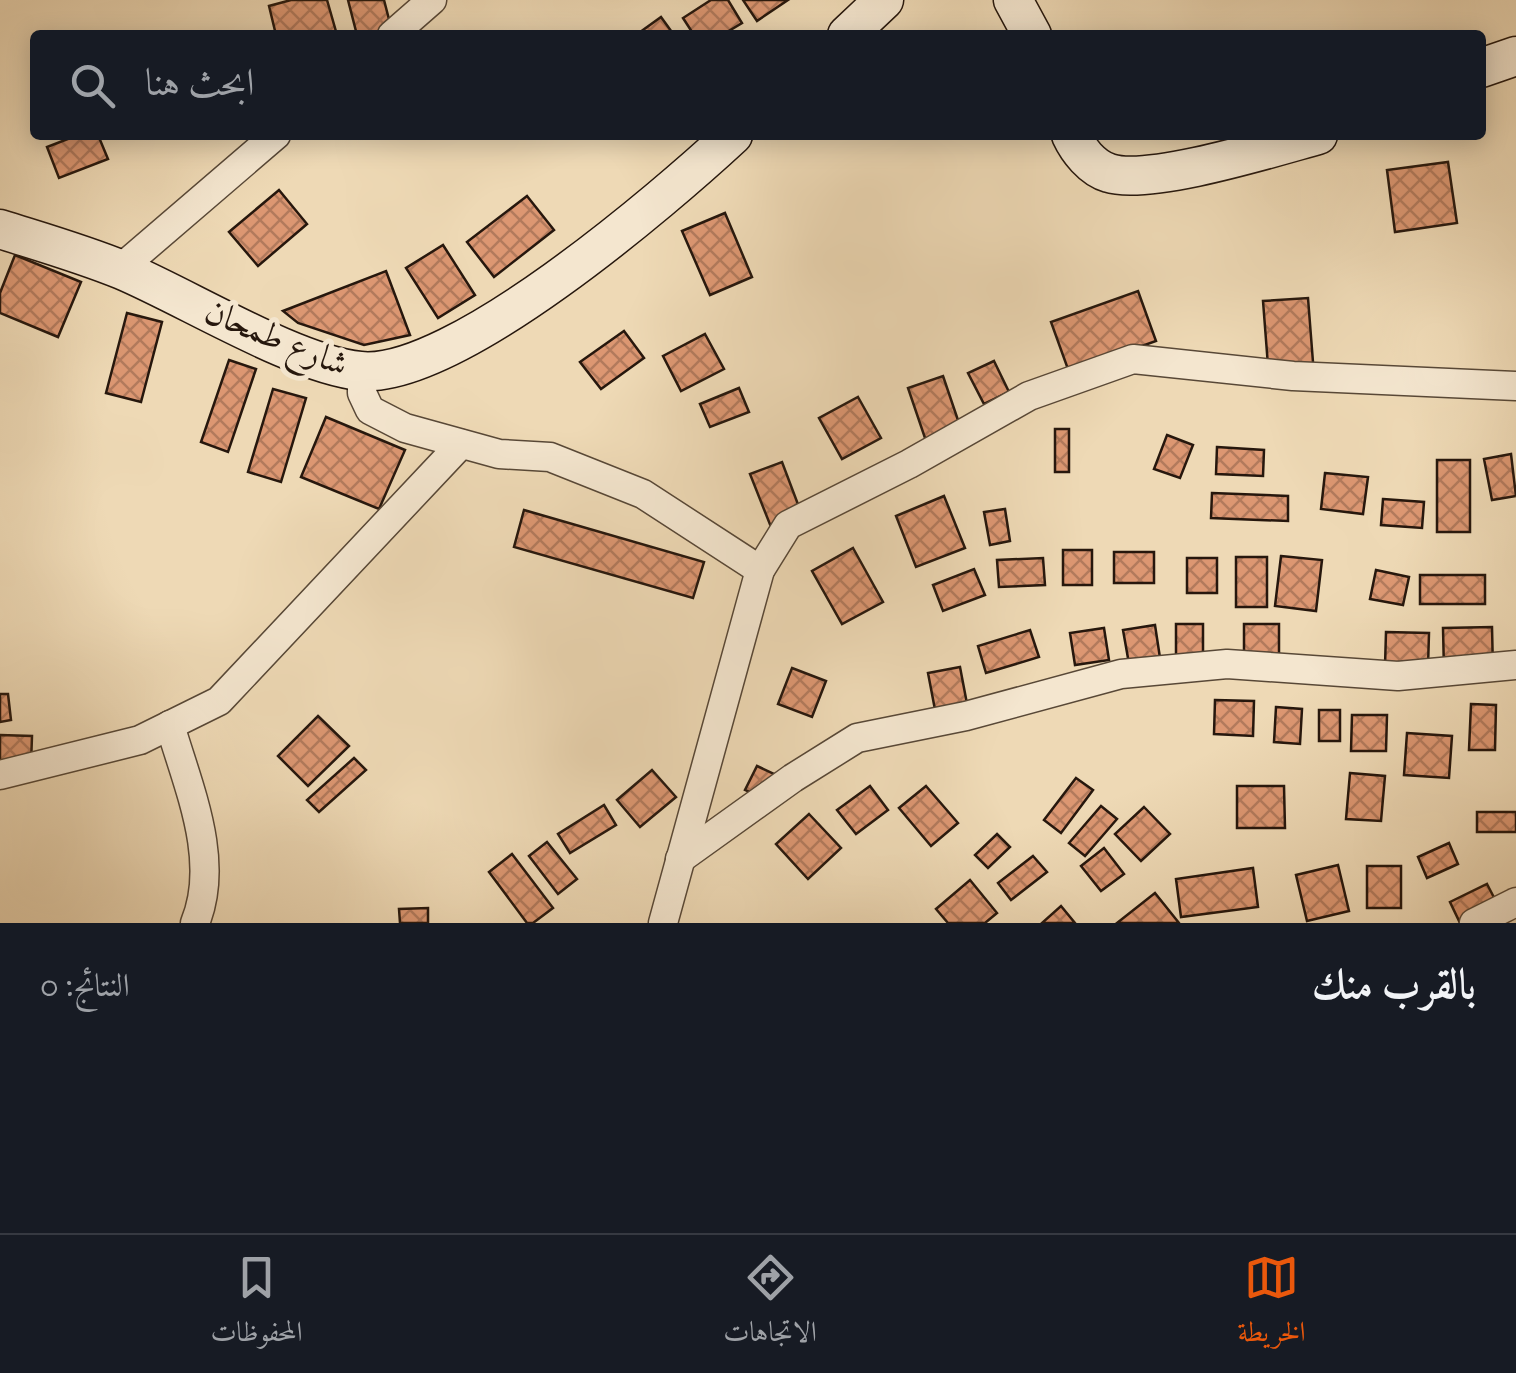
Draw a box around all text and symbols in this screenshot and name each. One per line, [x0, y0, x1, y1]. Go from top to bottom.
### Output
search box [30, 30, 1486, 140]
icon: search [65, 58, 120, 113]
text: ابحث هنا [145, 59, 255, 105]
street label: شارع طمحان [196, 289, 355, 392]
text: بالقرب منك [1312, 958, 1476, 1010]
text: النتائج: 0 [40, 966, 130, 1005]
tab: المحفوظات [210, 1250, 303, 1359]
tab: الاتجاهات [723, 1250, 817, 1359]
tab: الخريطة [1238, 1250, 1306, 1359]

